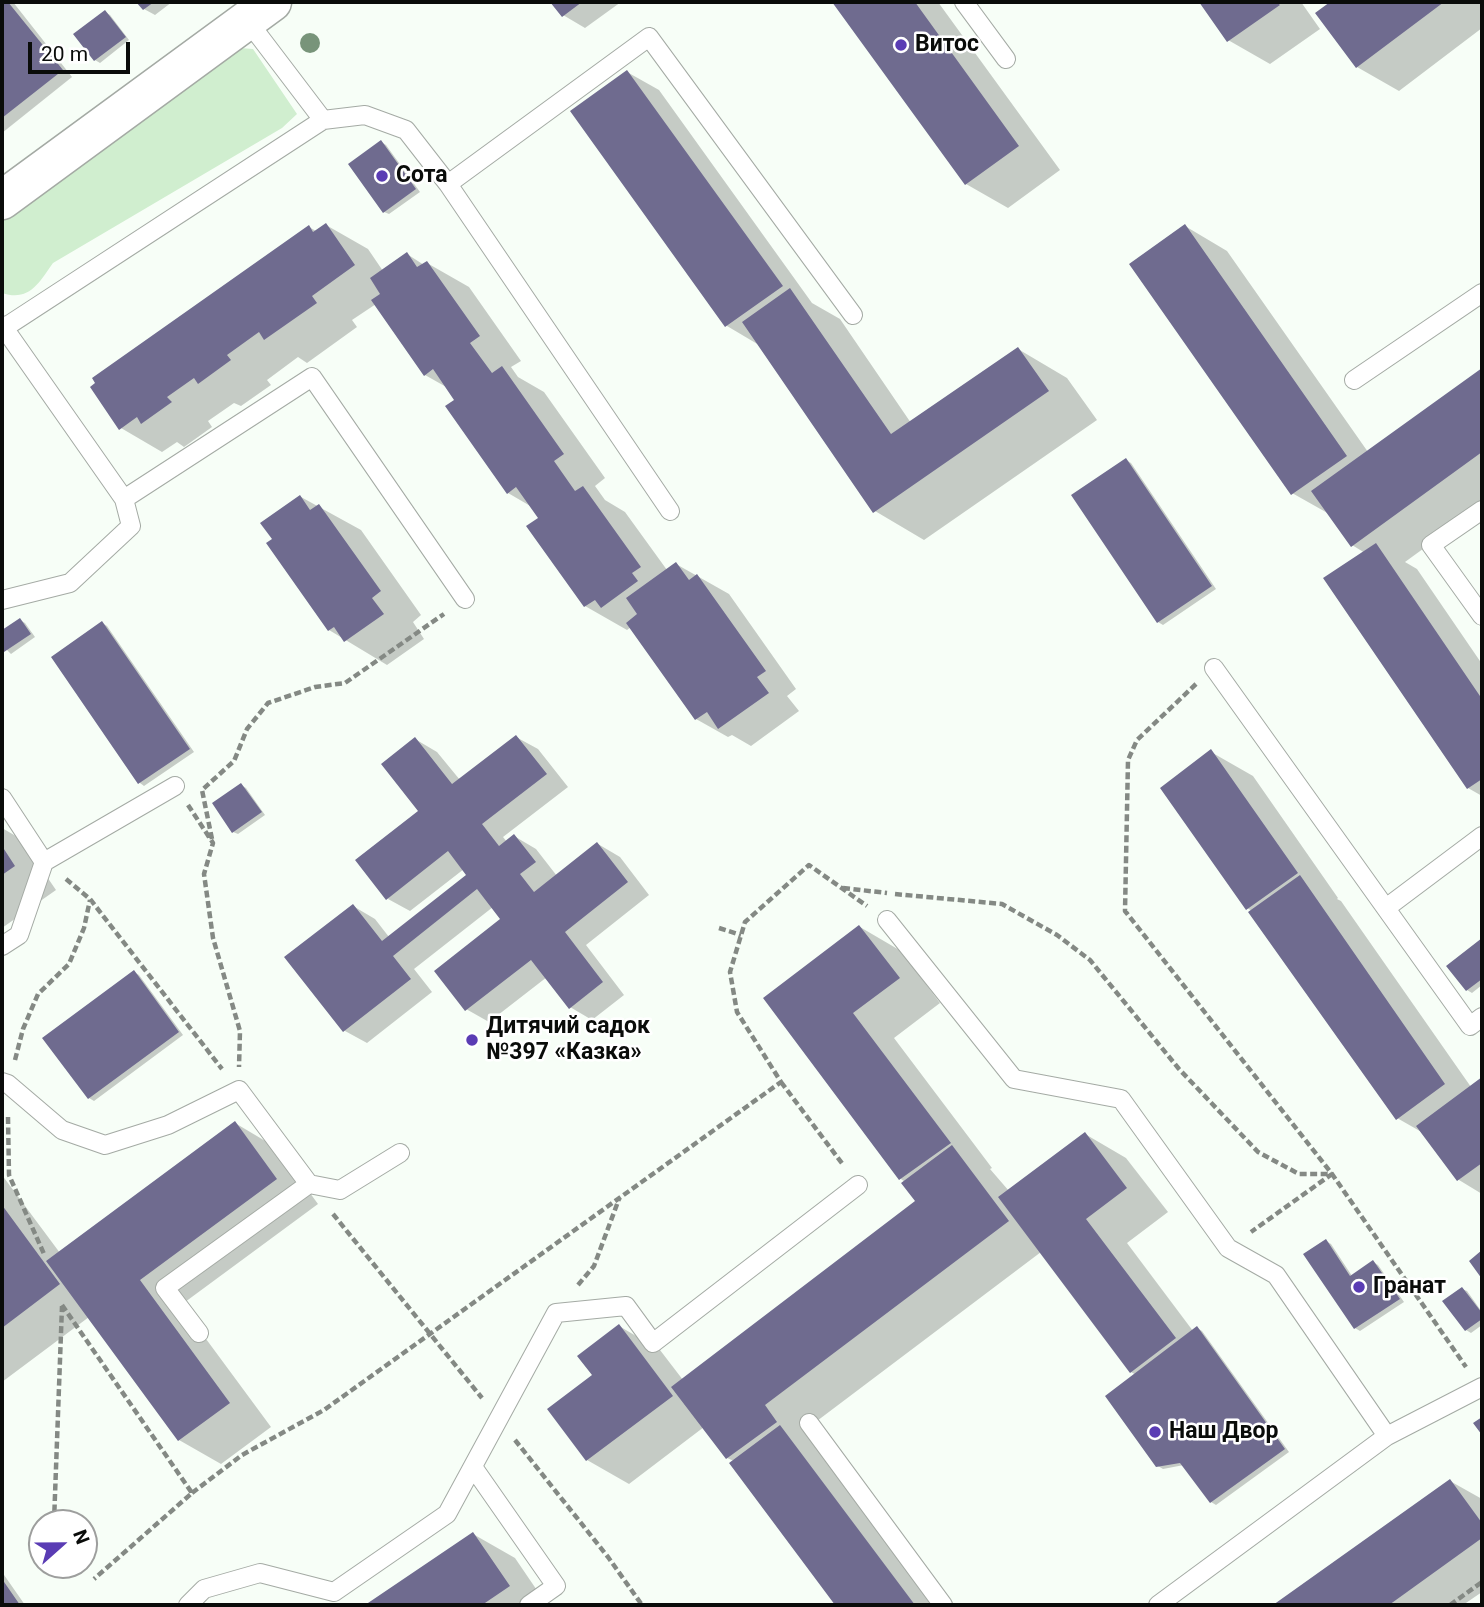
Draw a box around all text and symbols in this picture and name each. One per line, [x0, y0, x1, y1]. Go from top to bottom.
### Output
scale bar [32, 28, 133, 72]
place label: Витос [915, 31, 979, 59]
marker: Витос [893, 37, 909, 53]
text: 20 m [41, 42, 88, 66]
place label: Сота [396, 162, 448, 190]
marker: Сота [374, 168, 390, 184]
place label: Дитячий садок №397 «Казка» [486, 1013, 650, 1067]
marker: Дитячий садок №397 «Казка» [464, 1032, 480, 1048]
place label: Гранат [1373, 1273, 1446, 1301]
marker: Гранат [1351, 1279, 1367, 1295]
place label: Наш Двор [1169, 1418, 1278, 1446]
marker: Наш Двор [1147, 1424, 1163, 1440]
north arrow [28, 1509, 98, 1579]
text: N [68, 1527, 94, 1547]

